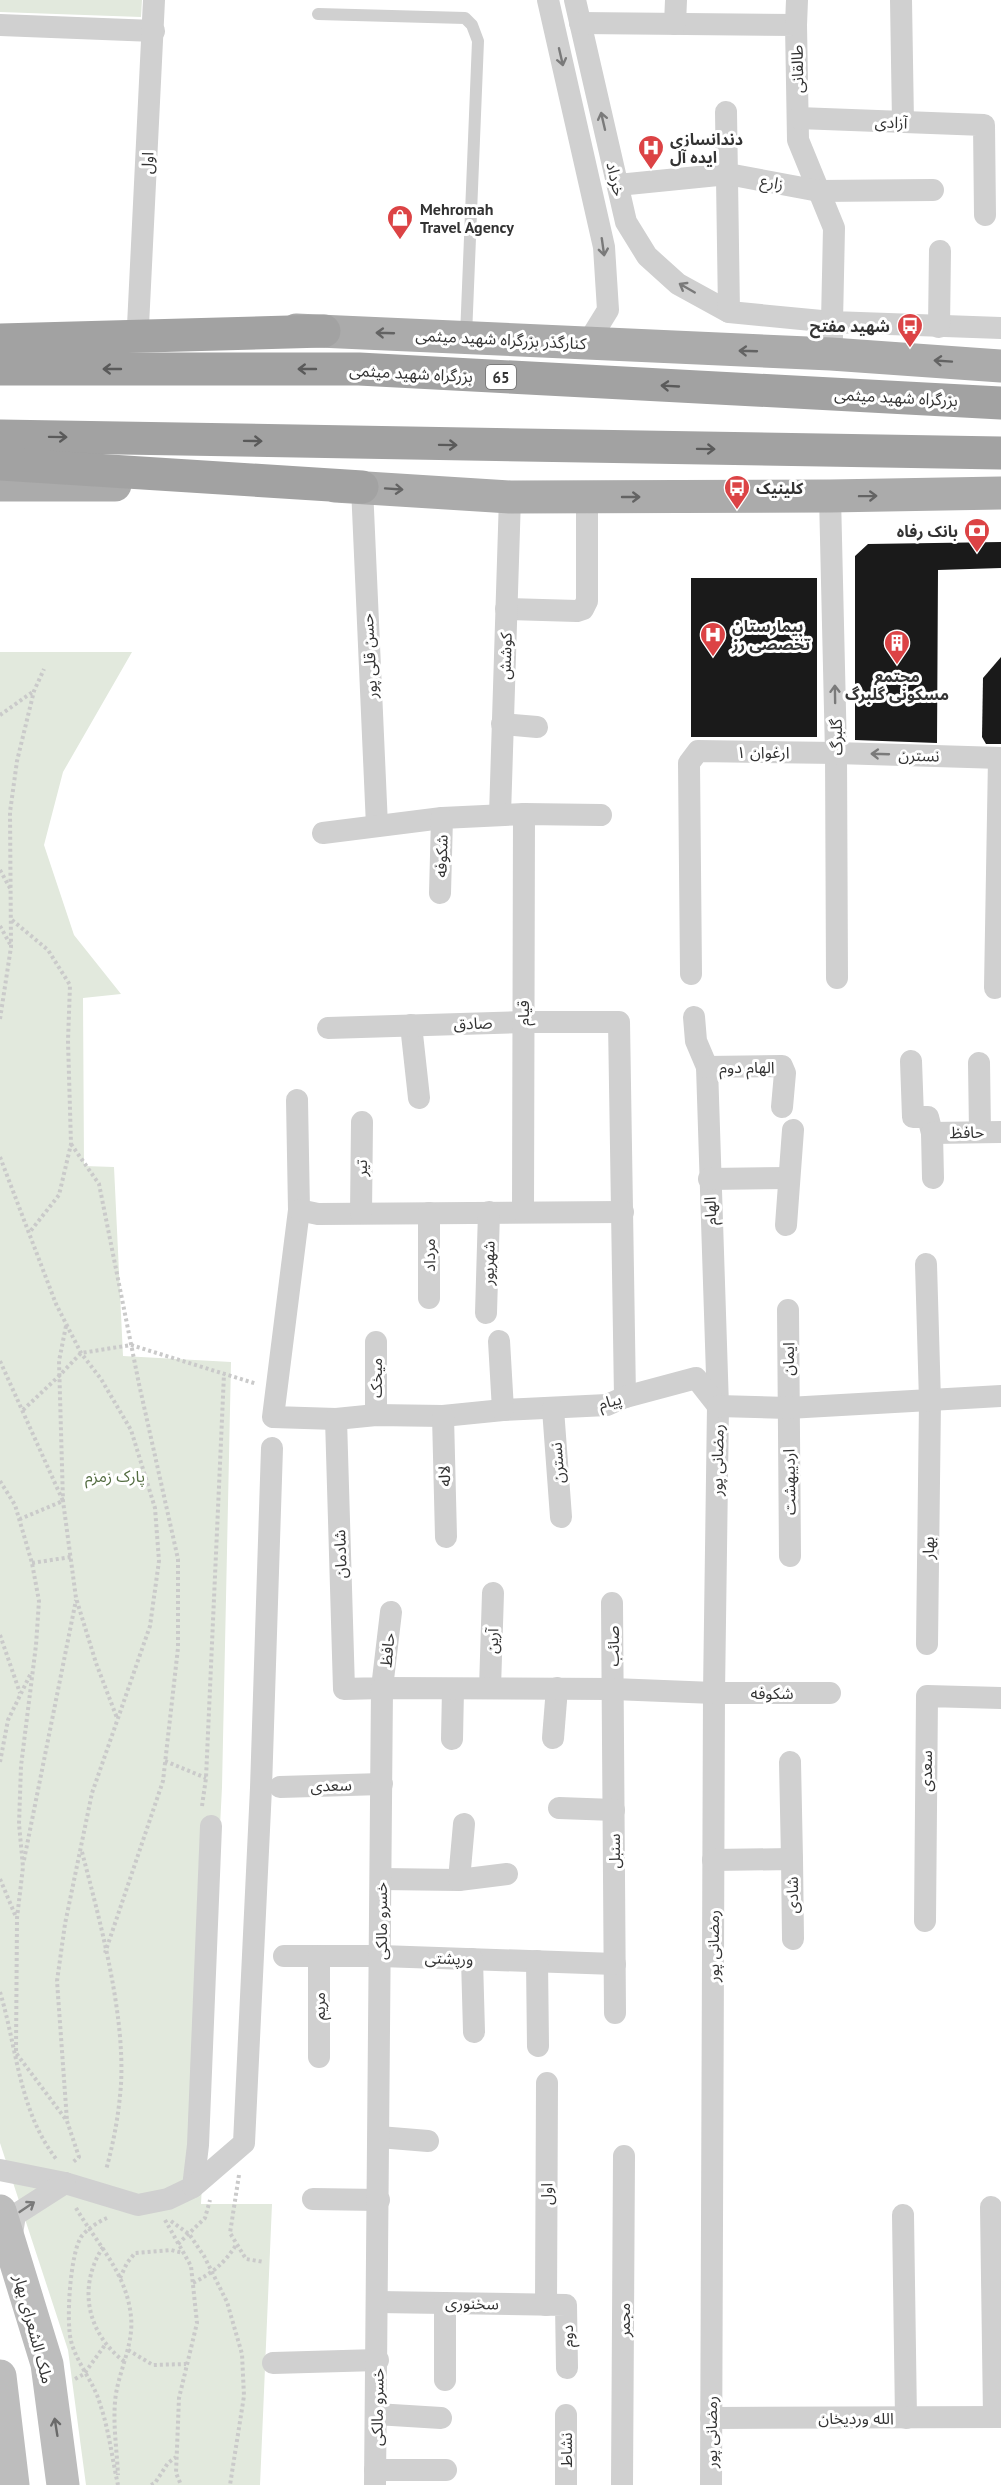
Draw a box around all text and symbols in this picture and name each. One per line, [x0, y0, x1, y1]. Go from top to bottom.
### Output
street label: طالقانی [787, 45, 807, 93]
one-way arrow [556, 47, 568, 66]
one-way arrow [597, 111, 608, 131]
street label: آزادی [874, 111, 909, 133]
place label: دندانسازی ایده آل [670, 129, 743, 167]
hospital icon: دندانسازی ایده آل [636, 133, 666, 171]
street label: اول [136, 151, 159, 175]
street label: خرداد [602, 160, 630, 198]
street label: زارع [758, 170, 785, 197]
place label: Mehromah Travel Agency [420, 199, 514, 237]
shop icon: Mehromah Travel Agency [385, 203, 415, 241]
one-way arrow [598, 237, 609, 257]
one-way arrow [678, 282, 695, 294]
bus stop icon: شهید مفتح [895, 311, 925, 349]
place label: شهید مفتح [810, 316, 890, 339]
street label: کنارگذر بزرگراه شهید میثمی [415, 325, 587, 353]
one-way arrow [376, 327, 396, 339]
one-way arrow [738, 345, 758, 356]
one-way arrow [933, 356, 953, 367]
street label: بزرگراه شهید میثمی [349, 360, 473, 386]
one-way arrow [103, 363, 123, 375]
one-way arrow [298, 363, 318, 375]
road number: 65 [486, 365, 516, 389]
one-way arrow [660, 380, 680, 391]
street label: بزرگراه شهید میثمی [834, 384, 958, 410]
one-way arrow [48, 431, 68, 443]
one-way arrow [243, 435, 263, 447]
one-way arrow [438, 439, 458, 450]
one-way arrow [696, 443, 716, 454]
bus stop icon: کلینیک [722, 473, 752, 511]
place label: کلینیک [756, 478, 804, 498]
one-way arrow [384, 484, 404, 495]
one-way arrow [858, 490, 878, 501]
one-way arrow [621, 491, 641, 503]
bank icon: بانک رفاه [962, 516, 992, 554]
place label: بانک رفاه [897, 521, 958, 541]
street label: حسن قلی پور [357, 613, 382, 700]
place label: بیمارستان تخصصی رز [731, 616, 811, 654]
hospital icon: بیمارستان تخصصی رز [698, 620, 728, 658]
building icon: مجتمع مسکونی گلبرگ [882, 628, 912, 666]
street label: کوشش [494, 632, 516, 680]
place label: مجتمع مسکونی گلبرگ [845, 666, 949, 704]
one-way arrow [829, 685, 841, 705]
street label: گلبرگ [826, 718, 846, 755]
street label: ارغوان ۱ [736, 742, 790, 762]
street label: نسترن [898, 744, 940, 766]
one-way arrow [870, 748, 890, 760]
street label: شکوفه [430, 834, 452, 878]
street label: قیام [513, 1000, 536, 1026]
street label: صادق [453, 1012, 493, 1034]
street label: الهام دوم [719, 1057, 775, 1080]
street label: حافظ [950, 1122, 984, 1142]
street label: تیر [351, 1159, 371, 1178]
street label: الهام [700, 1196, 723, 1226]
street label: مرداد [419, 1238, 439, 1272]
street label: شهریور [477, 1240, 499, 1287]
street label: ایمان [778, 1342, 798, 1376]
street label: میخک [366, 1358, 386, 1398]
street label: پیام [596, 1388, 625, 1417]
street label: رمضانی پور [706, 1424, 729, 1497]
street label: نسترن [546, 1442, 568, 1484]
street label: اردیبهشت [778, 1449, 800, 1515]
street label: لاله [434, 1465, 454, 1487]
park label: پارک زمزم [85, 1466, 145, 1489]
street label: شادمان [329, 1529, 351, 1579]
street label: بهار [918, 1536, 938, 1561]
street label: صائب [603, 1626, 623, 1666]
street label: آرین [482, 1627, 502, 1654]
street label: حافظ [375, 1632, 399, 1668]
street label: شکوفه [750, 1683, 794, 1703]
street label: سعدی [916, 1750, 936, 1792]
street label: سعدی [310, 1774, 352, 1796]
street label: سنبل [604, 1833, 624, 1869]
street label: شادی [782, 1876, 802, 1914]
street label: خسرو مالکی [371, 1882, 391, 1960]
street label: رمضانی پور [703, 1910, 724, 1983]
street label: ورپشتی [424, 1947, 474, 1970]
street label: مریم [309, 1992, 332, 2020]
street label: اول [536, 2183, 557, 2205]
one-way arrow [19, 2201, 35, 2213]
street label: ملک الشعرای بهار [10, 2271, 58, 2386]
street label: سخنوری [445, 2293, 499, 2313]
street label: مجمر [614, 2303, 634, 2338]
street label: دوم [557, 2325, 580, 2347]
street label: خسرو مالکی [366, 2368, 388, 2446]
street label: رمضانی پور [701, 2396, 722, 2469]
street label: الله وردیخان [818, 2408, 894, 2428]
one-way arrow [50, 2418, 61, 2437]
street label: نشاط [556, 2432, 576, 2468]

